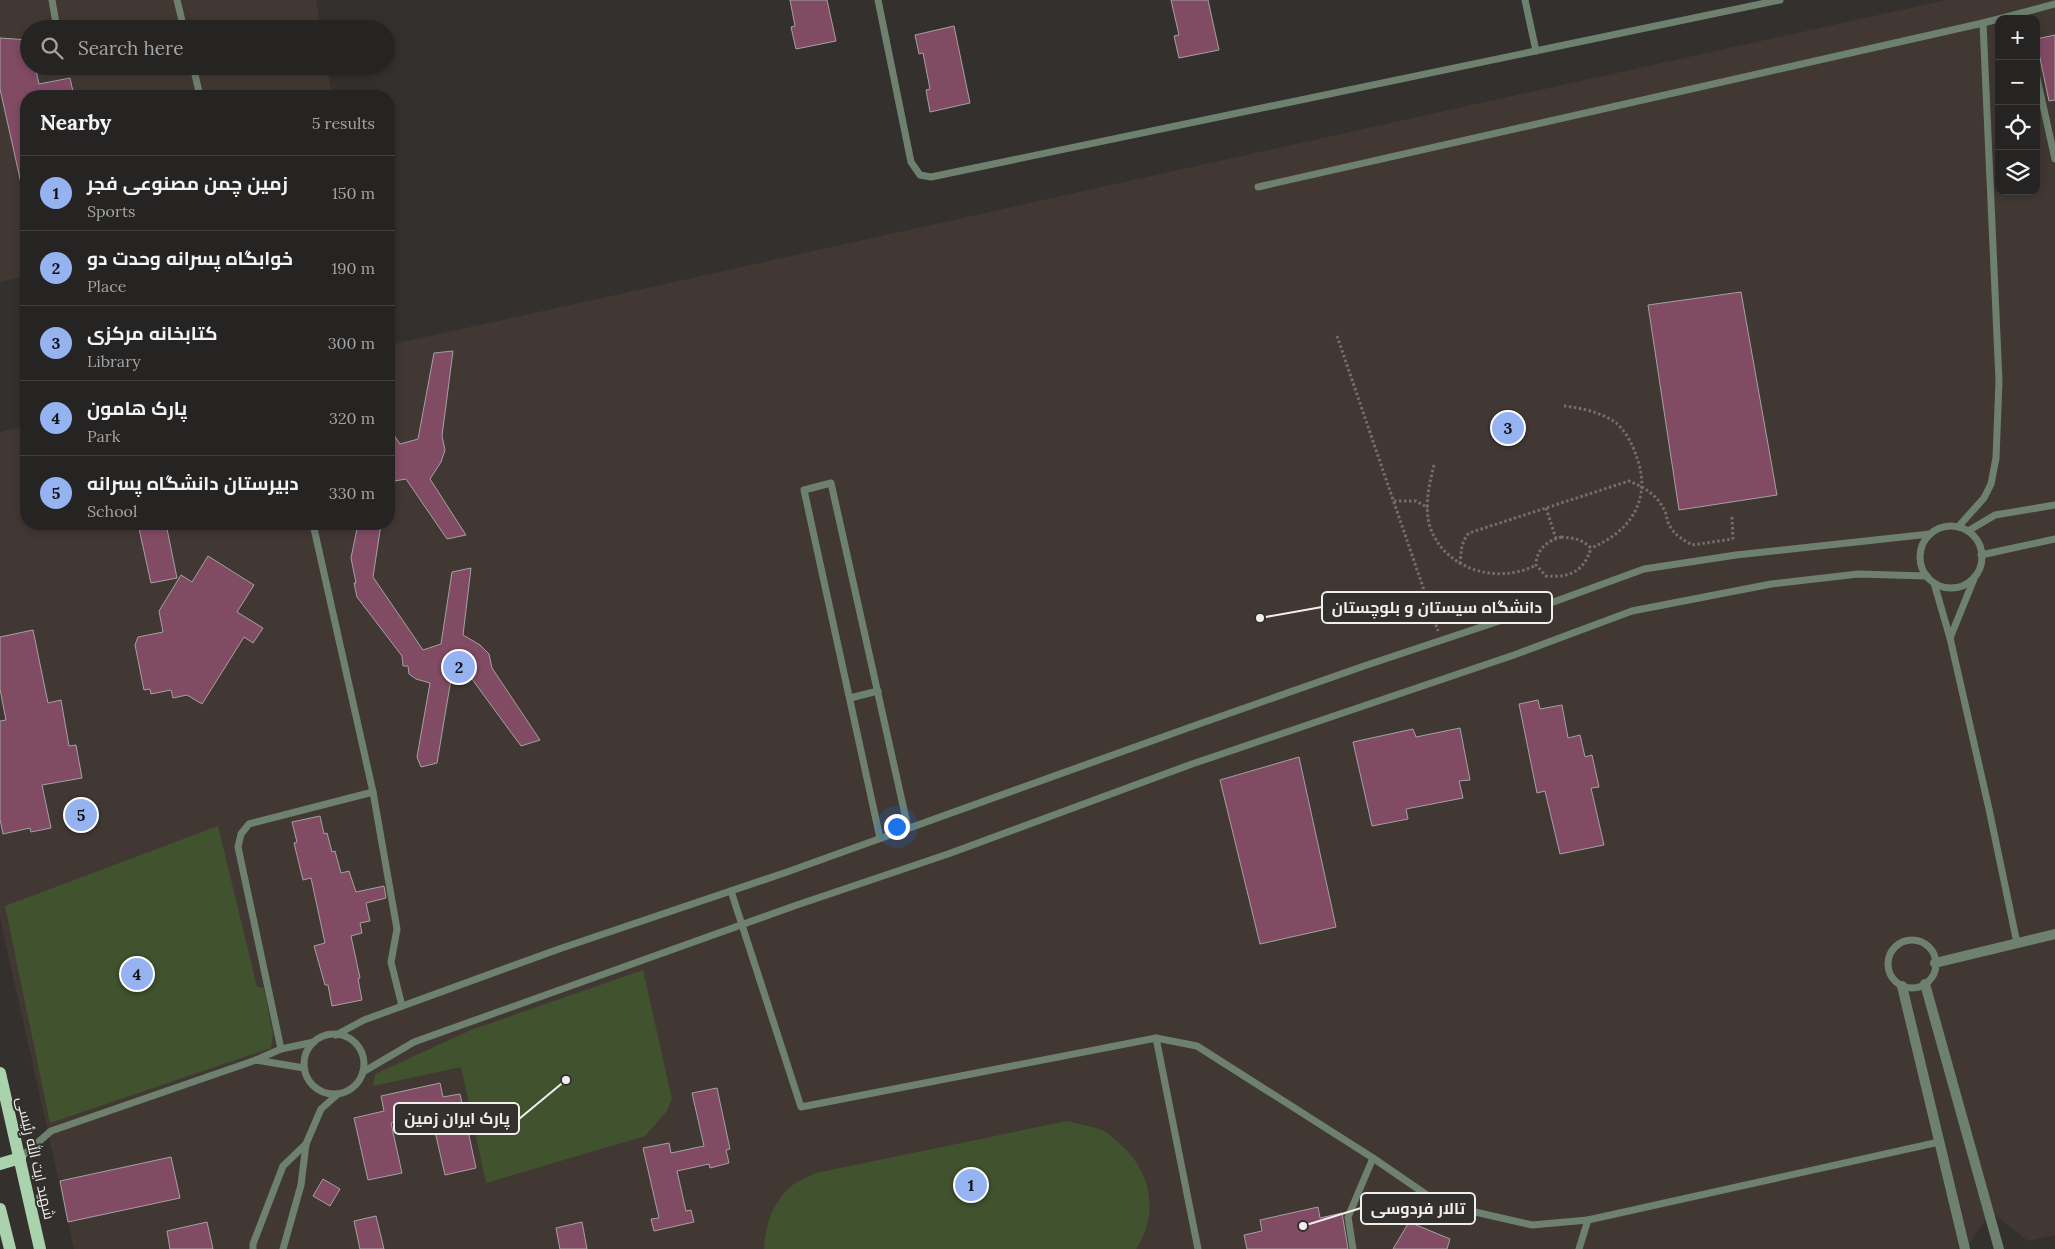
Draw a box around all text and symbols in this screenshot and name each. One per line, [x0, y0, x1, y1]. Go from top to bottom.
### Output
map controls [1995, 15, 2040, 195]
button: + [1995, 15, 2040, 60]
search box [20, 20, 395, 75]
icon: search [38, 34, 66, 62]
text: Search here [78, 36, 184, 60]
button: − [1995, 60, 2040, 105]
button: locate [1995, 105, 2040, 150]
text: Nearby [40, 109, 111, 136]
text: 5 results [312, 113, 375, 133]
button: layers [1995, 150, 2040, 195]
text: زمین چمن مصنوعی فجر [87, 171, 288, 195]
text: 1 [53, 183, 59, 203]
text: 150 m [332, 183, 375, 203]
text: Sports [87, 201, 136, 221]
text: خوابگاه پسرانه وحدت دو [87, 246, 293, 270]
text: 2 [52, 258, 60, 278]
text: 190 m [331, 258, 375, 278]
text: Place [87, 276, 126, 296]
text: کتابخانه مرکزی [87, 321, 218, 345]
text: 3 [52, 333, 60, 353]
text: 300 m [328, 333, 375, 353]
text: Library [87, 351, 141, 371]
text: پارک هامون [87, 396, 187, 420]
text: 4 [52, 408, 60, 428]
text: 320 m [329, 408, 375, 428]
pin: 3 [1492, 409, 1524, 447]
text: Park [87, 426, 120, 446]
text: دبیرستان دانشگاه پسرانه [87, 471, 299, 495]
text: 5 [52, 483, 60, 503]
text: 330 m [329, 483, 375, 503]
text: School [87, 501, 137, 521]
callout: دانشگاه سیستان و بلوچستان [1322, 592, 1552, 623]
text: دانشگاه سیستان و بلوچستان [1332, 597, 1542, 619]
pin: 2 [443, 648, 475, 686]
pin: 5 [65, 796, 97, 834]
your location [884, 814, 910, 840]
pin: 4 [121, 955, 153, 993]
street label: شهید ایت الله رِئیسی [12, 1095, 59, 1221]
callout: پارک ایران زمین [394, 1103, 519, 1134]
text: پارک ایران زمین [404, 1108, 510, 1130]
pin: 1 [955, 1166, 987, 1204]
callout: تالار فردوسی [1361, 1193, 1475, 1224]
text: تالار فردوسی [1371, 1198, 1466, 1218]

